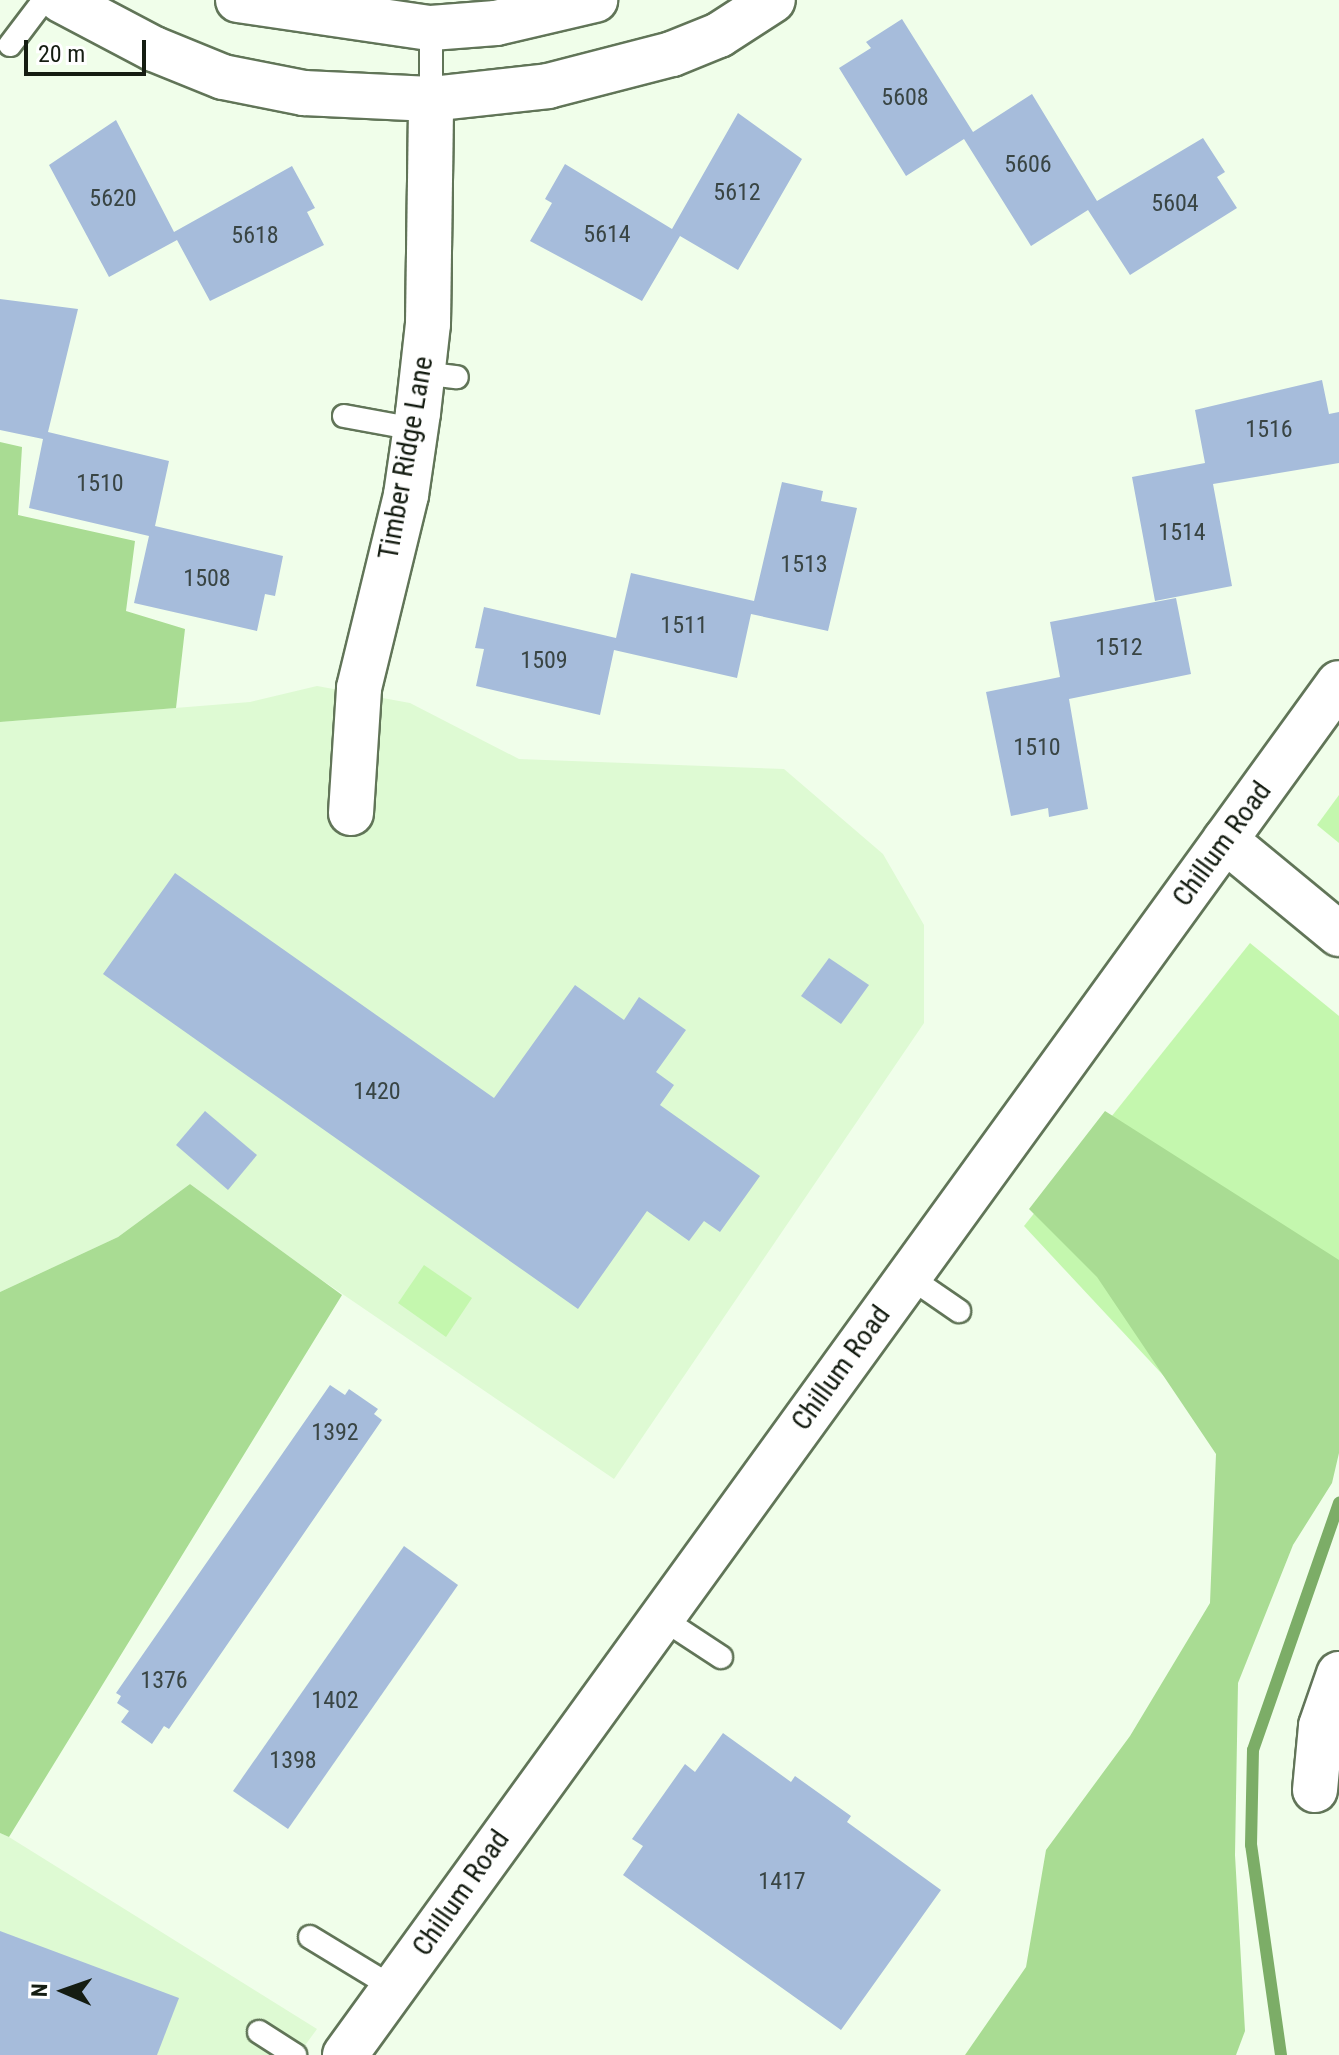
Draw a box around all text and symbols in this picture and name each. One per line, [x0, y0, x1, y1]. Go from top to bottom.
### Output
scale bar [28, 24, 150, 74]
text: 20 m [38, 40, 85, 68]
house number: 5608 [881, 84, 929, 112]
house number: 5606 [1004, 151, 1052, 179]
house number: 5612 [713, 179, 761, 207]
house number: 5620 [89, 185, 137, 213]
house number: 5604 [1151, 190, 1199, 218]
house number: 5614 [583, 221, 631, 249]
house number: 5618 [231, 222, 279, 250]
street label: Timber Ridge Lane [372, 354, 440, 562]
house number: 1516 [1245, 416, 1293, 444]
house number: 1510 [76, 470, 124, 498]
house number: 1514 [1158, 519, 1206, 547]
house number: 1513 [780, 551, 828, 579]
house number: 1508 [183, 565, 231, 593]
house number: 1511 [660, 612, 708, 640]
house number: 1512 [1095, 634, 1143, 662]
house number: 1509 [520, 647, 568, 675]
house number: 1510 [1013, 734, 1061, 762]
street label: Chillum Road [1166, 775, 1278, 913]
house number: 1420 [353, 1078, 401, 1106]
street label: Chillum Road [785, 1299, 897, 1437]
house number: 1392 [311, 1419, 359, 1447]
house number: 1376 [140, 1667, 188, 1695]
house number: 1402 [311, 1687, 359, 1715]
house number: 1398 [269, 1747, 317, 1775]
street label: Chillum Road [405, 1824, 517, 1962]
house number: 1417 [758, 1868, 806, 1896]
north arrow [24, 1951, 104, 2031]
text: N [27, 1983, 52, 1997]

